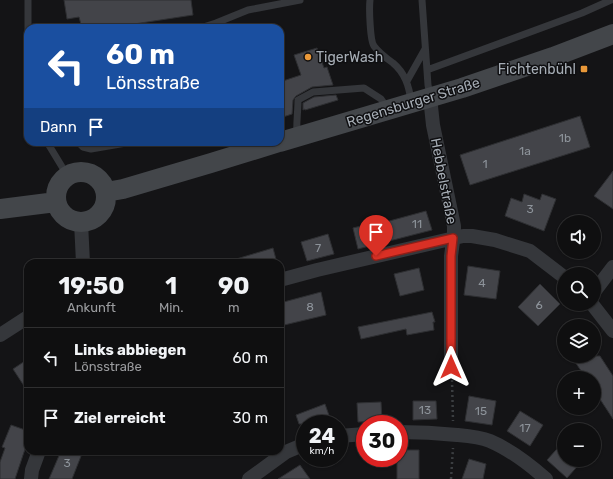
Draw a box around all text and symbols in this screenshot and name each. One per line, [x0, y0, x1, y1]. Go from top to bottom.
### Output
text: 60 m [106, 38, 175, 71]
icon: left [40, 40, 92, 92]
place label: TigerWash [316, 49, 383, 66]
marker: TigerWash [303, 52, 313, 62]
place label: Fichtenbühl [498, 61, 576, 78]
marker: Fichtenbühl [579, 64, 589, 74]
text: Lönsstraße [106, 72, 200, 94]
street label: Regensburger Straße [344, 74, 482, 131]
icon: arrive [85, 116, 107, 138]
text: Dann [40, 118, 77, 136]
house number: 1b [559, 131, 571, 145]
street label: Hebbelstraße [427, 137, 460, 226]
house number: 1a [519, 144, 531, 158]
house number: 1 [482, 157, 488, 171]
house number: 3 [526, 202, 534, 216]
pin [359, 215, 393, 256]
map controls [557, 215, 601, 467]
button: sound [557, 215, 601, 259]
house number: 11 [412, 217, 422, 231]
icon: arrive [365, 221, 387, 243]
house number: 7 [315, 241, 321, 255]
button: search [557, 267, 601, 311]
text: 19:50 [58, 272, 125, 300]
text: 1 [165, 272, 177, 300]
text: 90 [218, 272, 250, 300]
house number: 4 [478, 276, 486, 290]
house number: 6 [535, 298, 543, 312]
text: Ankunft [67, 300, 116, 315]
text: Min. [159, 300, 184, 315]
text: m [228, 300, 240, 315]
house number: 8 [306, 300, 314, 314]
button: layers [557, 319, 601, 363]
text: Links abbiegen [74, 341, 186, 359]
position arrow [430, 346, 472, 388]
icon: left [40, 347, 62, 369]
text: 60 m [232, 349, 268, 367]
text: Lönsstraße [74, 359, 142, 374]
button: + [557, 371, 601, 415]
house number: 13 [419, 403, 431, 417]
house number: 15 [475, 404, 487, 418]
icon: arrive [40, 407, 62, 429]
text: Ziel erreicht [74, 409, 166, 427]
text: 30 m [232, 409, 268, 427]
speed limit sign: 30 [356, 415, 408, 467]
house number: 17 [519, 421, 531, 435]
button: − [557, 423, 601, 467]
text: 24 [309, 424, 335, 448]
text: km/h [310, 445, 334, 457]
house number: 3 [63, 456, 71, 470]

